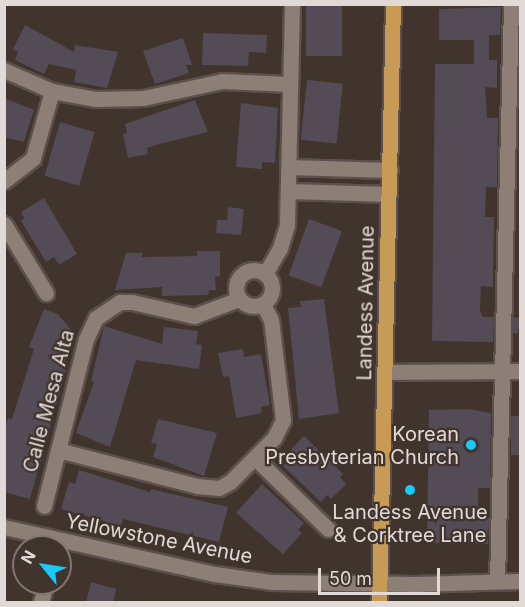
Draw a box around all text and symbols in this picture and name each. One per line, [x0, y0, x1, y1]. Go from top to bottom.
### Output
street label: Landess Avenue [353, 225, 379, 381]
street label: Calle Mesa Alta [18, 327, 80, 475]
place label: Korean Presbyterian Church [265, 422, 459, 469]
marker: Korean Presbyterian Church [464, 438, 478, 452]
marker: Landess Avenue & Corktree Lane [403, 483, 417, 497]
place label: Landess Avenue & Corktree Lane [332, 500, 488, 547]
street label: Yellowstone Avenue [64, 509, 254, 569]
north arrow [12, 535, 72, 595]
text: N [16, 547, 40, 567]
scale bar [321, 556, 442, 594]
text: 50 m [329, 568, 372, 589]

